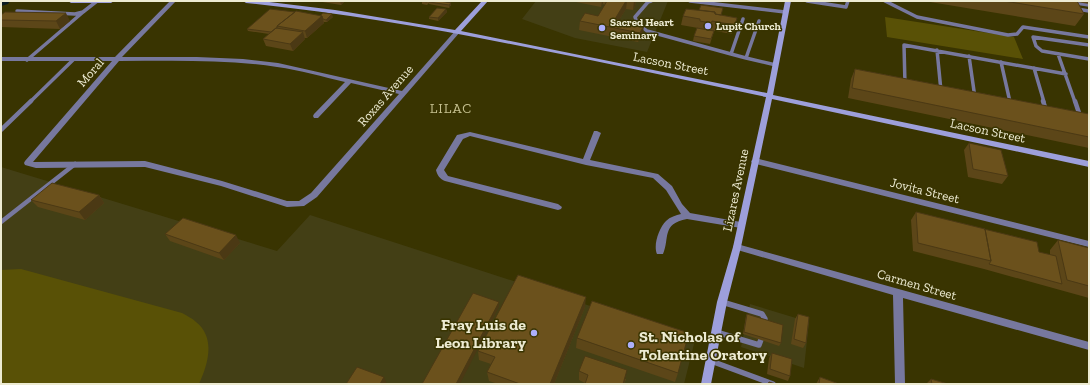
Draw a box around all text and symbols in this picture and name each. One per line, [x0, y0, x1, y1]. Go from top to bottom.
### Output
place label: Sacred Heart Seminary [610, 16, 674, 42]
place label: Lupit Church [716, 20, 781, 33]
marker: Lupit Church [703, 21, 713, 31]
marker: Sacred Heart Seminary [597, 23, 607, 33]
street label: Lacson Street [632, 49, 710, 78]
street label: Moral [74, 55, 107, 90]
street label: Roxas Avenue [355, 61, 416, 129]
district label: LILAC [430, 100, 472, 117]
street label: Lacson Street [949, 115, 1027, 146]
street label: Lizares Avenue [719, 147, 752, 233]
street label: Jovita Street [889, 175, 961, 206]
street label: Carmen Street [875, 266, 959, 303]
place label: Fray Luis de Leon Library [435, 315, 527, 352]
place label: St. Nicholas of Tolentine Oratory [639, 327, 768, 364]
marker: Fray Luis de Leon Library [529, 328, 539, 338]
marker: St. Nicholas of Tolentine Oratory [626, 340, 636, 350]

